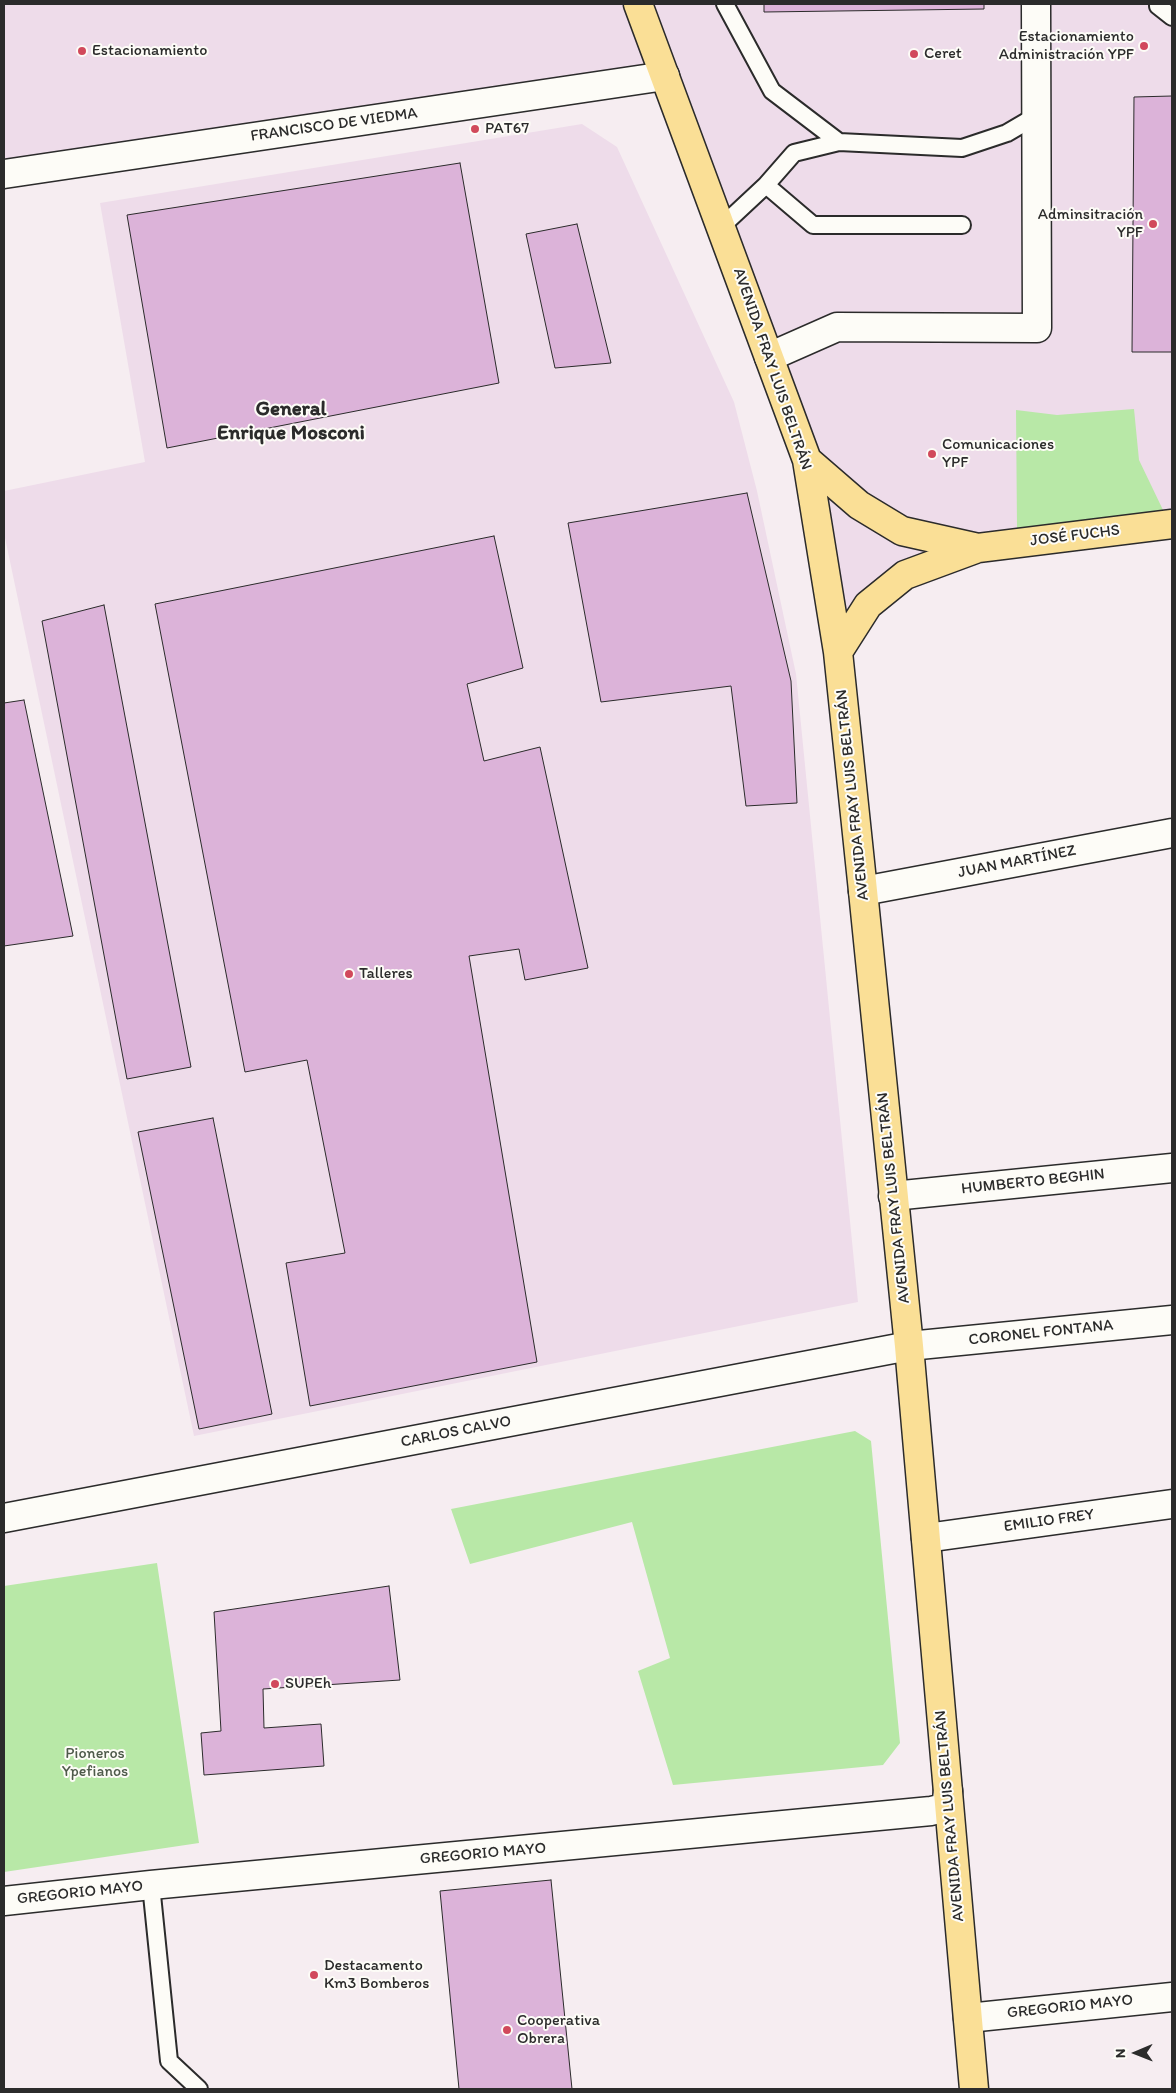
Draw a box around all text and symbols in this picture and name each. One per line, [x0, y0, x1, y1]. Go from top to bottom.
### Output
place label: Estacionamiento Administración YPF [999, 27, 1134, 65]
marker: Estacionamiento Administración YPF [1138, 40, 1150, 52]
place label: Estacionamiento [92, 41, 207, 61]
place label: Ceret [924, 44, 962, 64]
marker: Estacionamiento [76, 45, 88, 57]
marker: Ceret [908, 48, 920, 60]
street label: FRANCISCO DE VIEDMA [249, 104, 419, 146]
place label: PAT67 [485, 119, 529, 139]
marker: PAT67 [469, 123, 481, 135]
place label: Adminsitración YPF [1038, 205, 1143, 243]
marker: Adminsitración YPF [1147, 218, 1159, 230]
street label: AVENIDA FRAY LUIS BELTRÁN [728, 266, 816, 472]
district label: General Enrique Mosconi [217, 397, 365, 447]
place label: Comunicaciones YPF [942, 435, 1054, 473]
marker: Comunicaciones YPF [926, 448, 938, 460]
street label: JOSÉ FUCHS [1029, 521, 1121, 551]
street label: AVENIDA FRAY LUIS BELTRÁN [832, 688, 874, 902]
street label: JUAN MARTÍNEZ [956, 841, 1078, 883]
place label: Talleres [359, 964, 413, 984]
marker: Talleres [343, 968, 355, 980]
street label: AVENIDA FRAY LUIS BELTRÁN [873, 1091, 915, 1305]
street label: HUMBERTO BEGHIN [960, 1165, 1106, 1199]
street label: CORONEL FONTANA [968, 1316, 1114, 1350]
street label: CARLOS CALVO [399, 1412, 513, 1452]
street label: EMILIO FREY [1003, 1505, 1095, 1537]
place label: SUPEh [285, 1674, 331, 1694]
marker: SUPEh [269, 1678, 281, 1690]
street label: AVENIDA FRAY LUIS BELTRÁN [931, 1709, 969, 1923]
park label: Pioneros Ypefianos [62, 1744, 128, 1782]
street label: GREGORIO MAYO [419, 1839, 547, 1869]
street label: GREGORIO MAYO [16, 1877, 144, 1909]
place label: Destacamento Km3 Bomberos [324, 1956, 429, 1994]
marker: Destacamento Km3 Bomberos [308, 1969, 320, 1981]
street label: GREGORIO MAYO [1006, 1991, 1134, 2023]
place label: Cooperativa Obrera [517, 2011, 600, 2049]
marker: Cooperativa Obrera [501, 2024, 513, 2036]
north arrow [1111, 2028, 1161, 2078]
text: N [1112, 2048, 1129, 2058]

